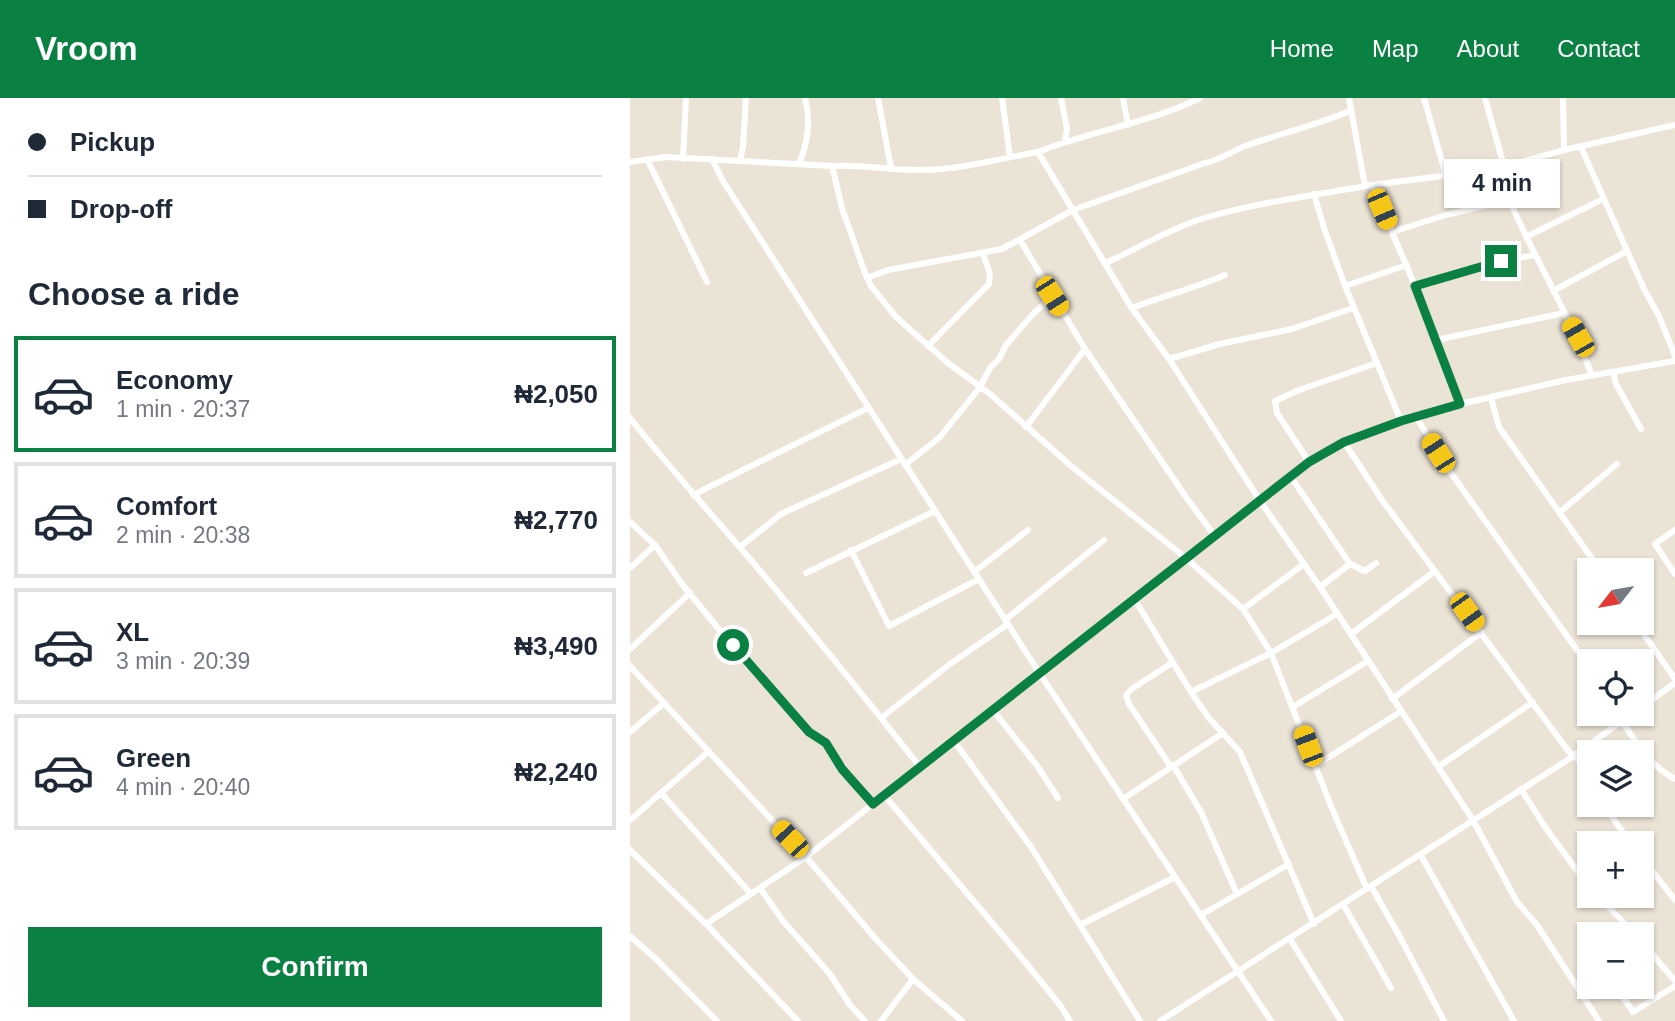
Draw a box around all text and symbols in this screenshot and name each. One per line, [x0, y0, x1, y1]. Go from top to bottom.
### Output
text: Vroom [35, 30, 138, 67]
text: Home [1270, 35, 1334, 62]
text: Map [1372, 35, 1419, 62]
text: About [1457, 35, 1519, 62]
text: Contact [1557, 35, 1640, 62]
text: Pickup [70, 127, 155, 157]
callout: 4 min [1443, 159, 1559, 208]
text: 4 min [1472, 170, 1532, 196]
car [1365, 186, 1400, 232]
text: Drop-off [70, 194, 173, 224]
route end [1485, 245, 1517, 277]
car [1032, 273, 1073, 319]
text: Choose a ride [28, 276, 240, 312]
car [1559, 314, 1598, 360]
icon: car [32, 363, 95, 426]
text: Economy [116, 365, 233, 395]
text: ₦2,050 [514, 379, 598, 409]
text: 1 min · 20:37 [116, 396, 250, 422]
car [1418, 430, 1459, 476]
icon: car [32, 489, 95, 552]
text: Comfort [116, 491, 217, 521]
text: ₦2,770 [514, 505, 598, 535]
text: 2 min · 20:38 [116, 522, 250, 548]
north arrow [1577, 558, 1654, 635]
map controls [1577, 558, 1654, 999]
car [1447, 589, 1488, 635]
icon: car [32, 615, 95, 678]
text: XL [116, 617, 149, 647]
route start [717, 629, 749, 661]
text: ₦3,490 [514, 631, 598, 661]
text: 3 min · 20:39 [116, 648, 250, 674]
button: locate [1577, 649, 1654, 726]
car [1291, 723, 1326, 769]
button: layers [1577, 740, 1654, 817]
icon: car [32, 741, 95, 804]
text: Green [116, 743, 191, 773]
text: ₦2,240 [514, 757, 598, 787]
text: 4 min · 20:40 [116, 774, 250, 800]
car [768, 816, 813, 862]
button: + [1577, 831, 1654, 908]
button: − [1577, 922, 1654, 999]
button: Confirm [28, 927, 602, 1007]

